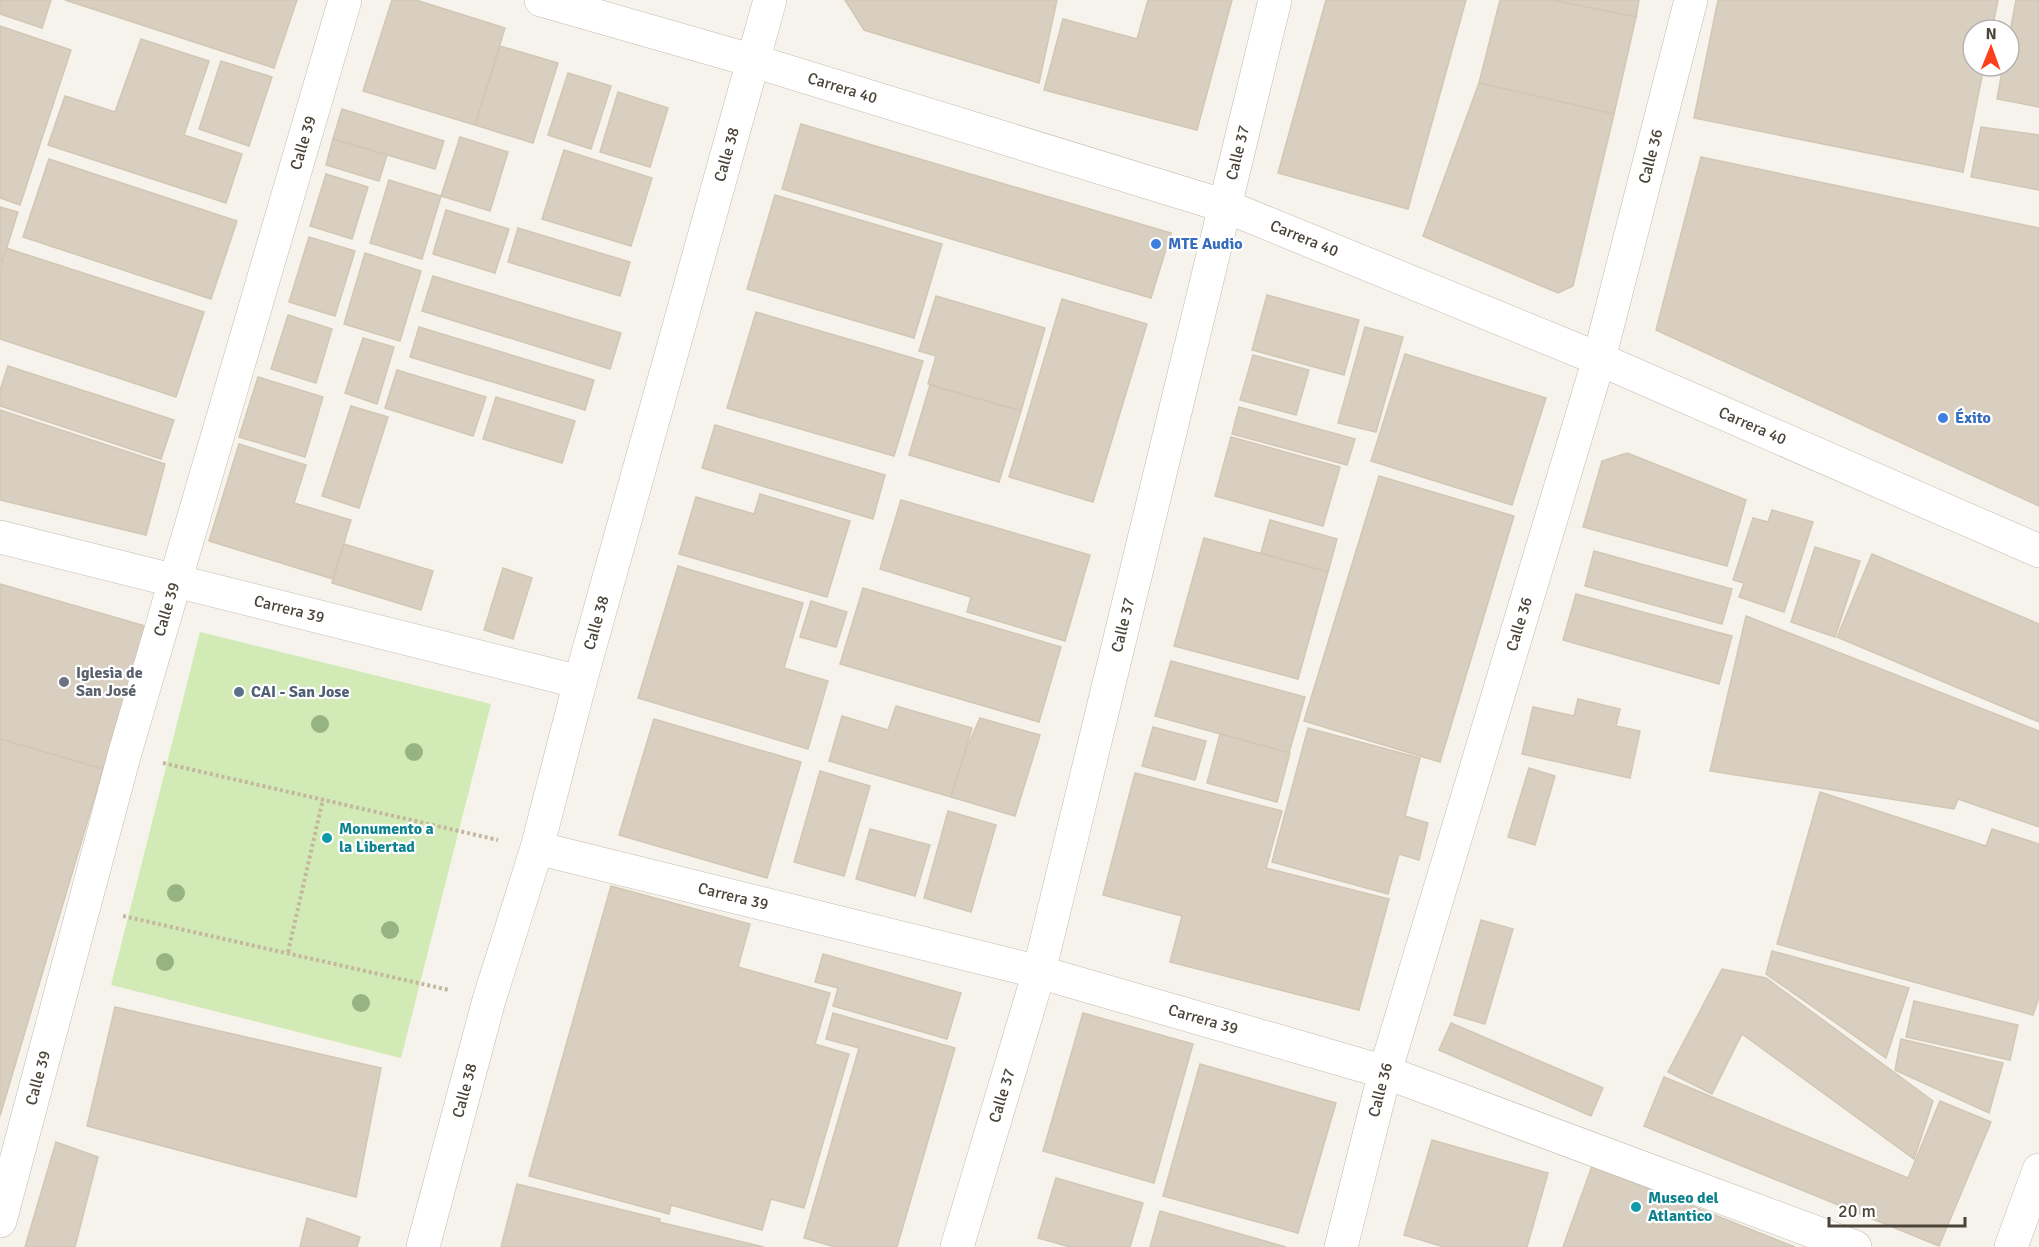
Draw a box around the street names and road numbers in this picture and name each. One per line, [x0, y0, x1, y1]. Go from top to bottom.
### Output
street label: Carrera 40 [805, 68, 880, 108]
street label: Calle 39 [286, 113, 321, 172]
street label: Calle 37 [1222, 123, 1254, 182]
street label: Calle 38 [710, 125, 744, 184]
street label: Calle 36 [1634, 127, 1668, 186]
street label: Carrera 40 [1267, 216, 1341, 261]
street label: Carrera 40 [1716, 402, 1790, 450]
street label: Calle 39 [149, 580, 184, 639]
street label: Carrera 39 [252, 591, 326, 628]
street label: Calle 38 [579, 593, 614, 652]
street label: Calle 36 [1502, 595, 1537, 654]
street label: Calle 37 [1107, 596, 1140, 654]
street label: Carrera 39 [696, 878, 770, 915]
street label: Carrera 39 [1166, 1000, 1241, 1039]
street label: Calle 39 [21, 1049, 55, 1107]
street label: Calle 36 [1364, 1060, 1397, 1119]
street label: Calle 38 [448, 1061, 482, 1120]
street label: Calle 37 [985, 1066, 1020, 1125]

